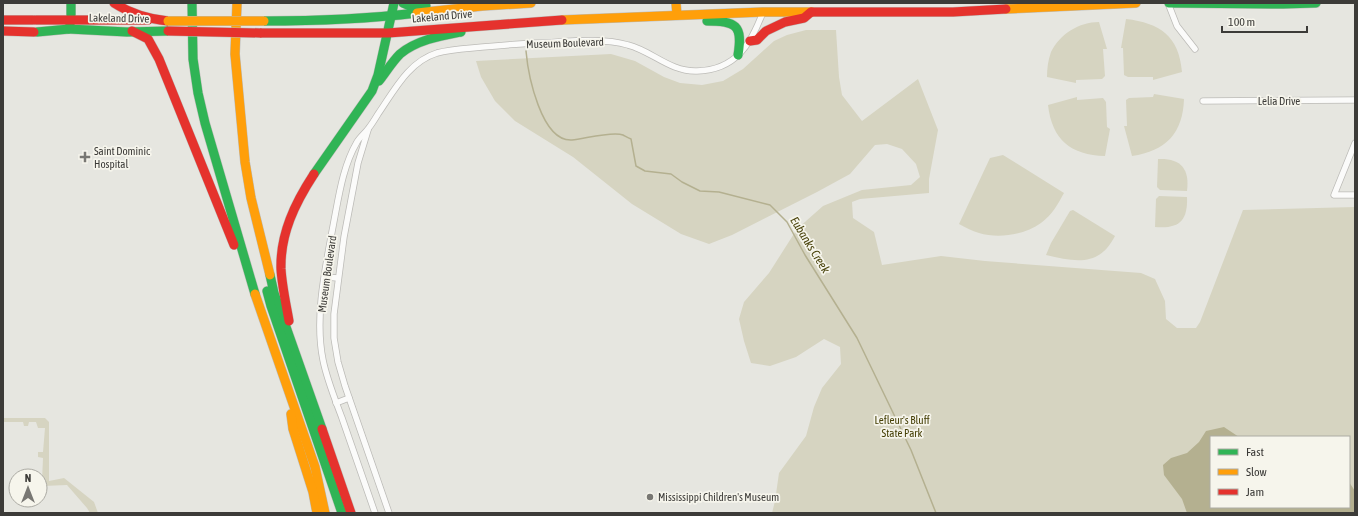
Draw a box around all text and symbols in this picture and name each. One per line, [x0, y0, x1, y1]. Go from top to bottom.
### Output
street label: Lakeland Drive [411, 7, 473, 25]
scale bar [1222, 8, 1307, 34]
street label: Lakeland Drive [89, 11, 149, 25]
text: 100 m [1228, 15, 1255, 29]
street label: Museum Boulevard [526, 36, 604, 50]
street label: Lelia Drive [1258, 95, 1300, 107]
place label: Saint Dominic Hospital [94, 145, 151, 170]
marker: Saint Dominic Hospital [79, 151, 91, 163]
water label: Eubanks Creek [787, 214, 833, 276]
street label: Museum Boulevard [316, 235, 338, 313]
park label: Lefleur's Bluff State Park [874, 414, 930, 439]
legend [1210, 436, 1350, 508]
text: Fast [1246, 445, 1264, 459]
text: Slow [1246, 465, 1267, 479]
north arrow [8, 468, 48, 508]
text: N [25, 472, 31, 484]
text: Jam [1246, 485, 1264, 499]
place label: Mississippi Children's Museum [658, 491, 779, 503]
marker: Mississippi Children's Museum [645, 492, 655, 502]

